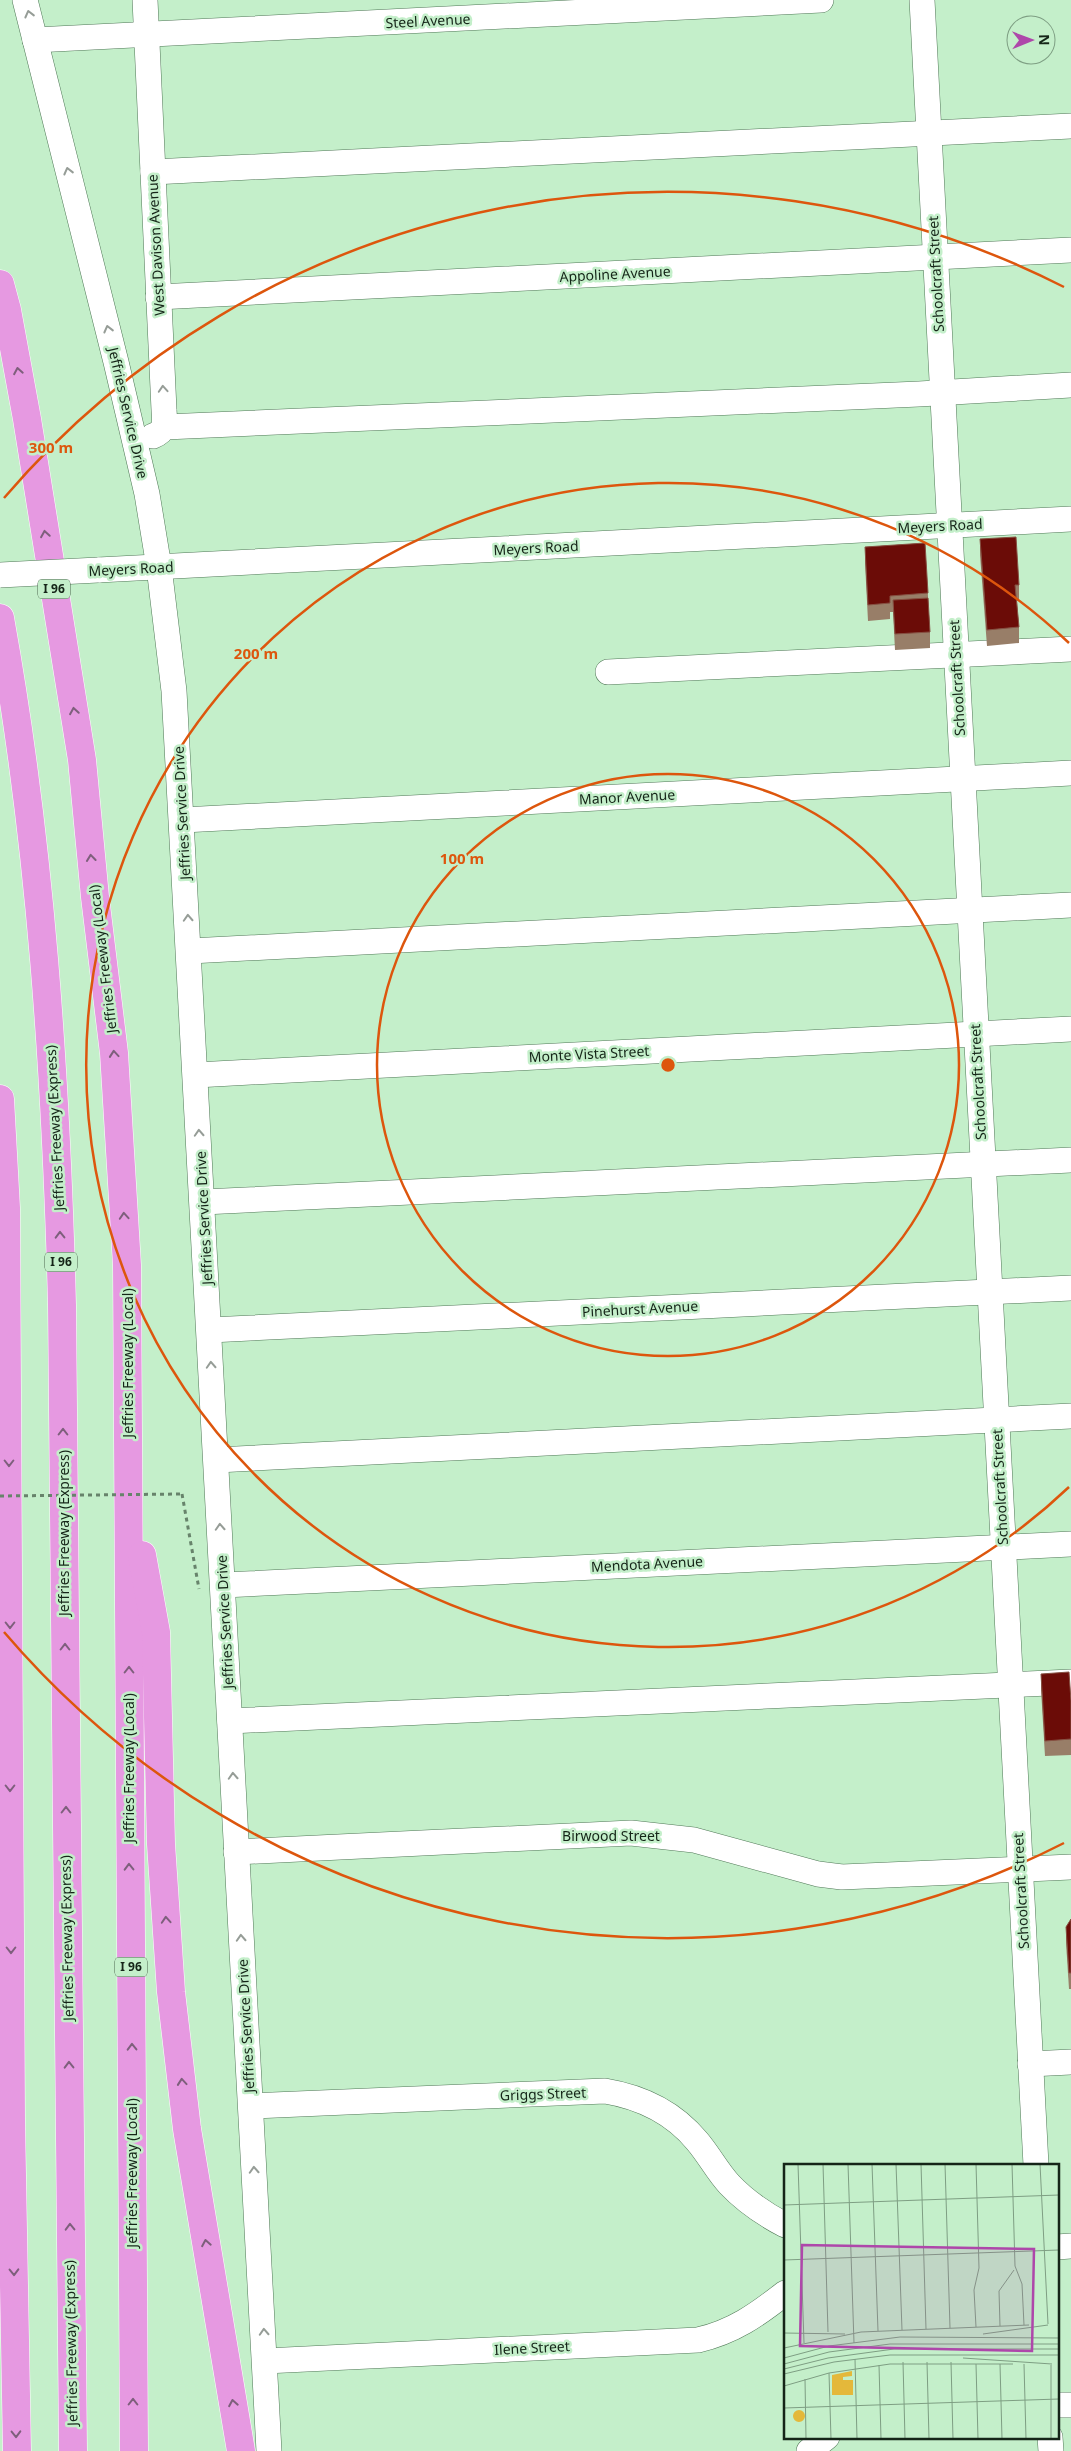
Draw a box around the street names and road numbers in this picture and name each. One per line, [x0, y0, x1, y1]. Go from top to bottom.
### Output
street label: Steel Avenue [385, 9, 471, 32]
street label: West Davison Avenue [142, 174, 169, 316]
street label: Schoolcraft Street [923, 215, 948, 333]
street label: Appoline Avenue [559, 261, 671, 286]
street label: Jeffries Service Drive [104, 344, 153, 480]
street label: Meyers Road [897, 514, 983, 537]
street label: Meyers Road [493, 536, 579, 559]
street label: Meyers Road [88, 557, 174, 580]
road number: I 96 [38, 580, 70, 598]
street label: Schoolcraft Street [944, 619, 969, 737]
street label: Jeffries Service Drive [169, 746, 195, 882]
street label: Manor Avenue [578, 784, 676, 809]
street label: Jeffries Freeway (Local) [84, 884, 121, 1036]
street label: Schoolcraft Street [965, 1023, 990, 1141]
street label: Monte Vista Street [528, 1041, 650, 1066]
street label: Jeffries Freeway (Express) [41, 1045, 68, 1213]
street label: Jeffries Service Drive [191, 1151, 217, 1287]
road number: I 96 [45, 1252, 77, 1272]
street label: Jeffries Freeway (Local) [118, 1288, 137, 1440]
street label: Pinehurst Avenue [581, 1296, 699, 1321]
street label: Schoolcraft Street [987, 1428, 1012, 1546]
street label: Jeffries Freeway (Express) [54, 1450, 73, 1618]
street label: Mendota Avenue [591, 1551, 704, 1576]
street label: Jeffries Service Drive [212, 1555, 238, 1691]
street label: Jeffries Freeway (Local) [119, 1693, 138, 1845]
street label: Birwood Street [562, 1826, 660, 1845]
street label: Schoolcraft Street [1008, 1832, 1033, 1950]
street label: Jeffries Freeway (Express) [56, 1855, 77, 2023]
road number: I 96 [115, 1958, 147, 1976]
street label: Jeffries Service Drive [233, 1959, 259, 2095]
street label: Griggs Street [500, 2083, 586, 2104]
street label: Jeffries Freeway (Local) [122, 2098, 141, 2250]
street label: Jeffries Freeway (Express) [60, 2260, 81, 2428]
street label: Ilene Street [494, 2336, 570, 2359]

